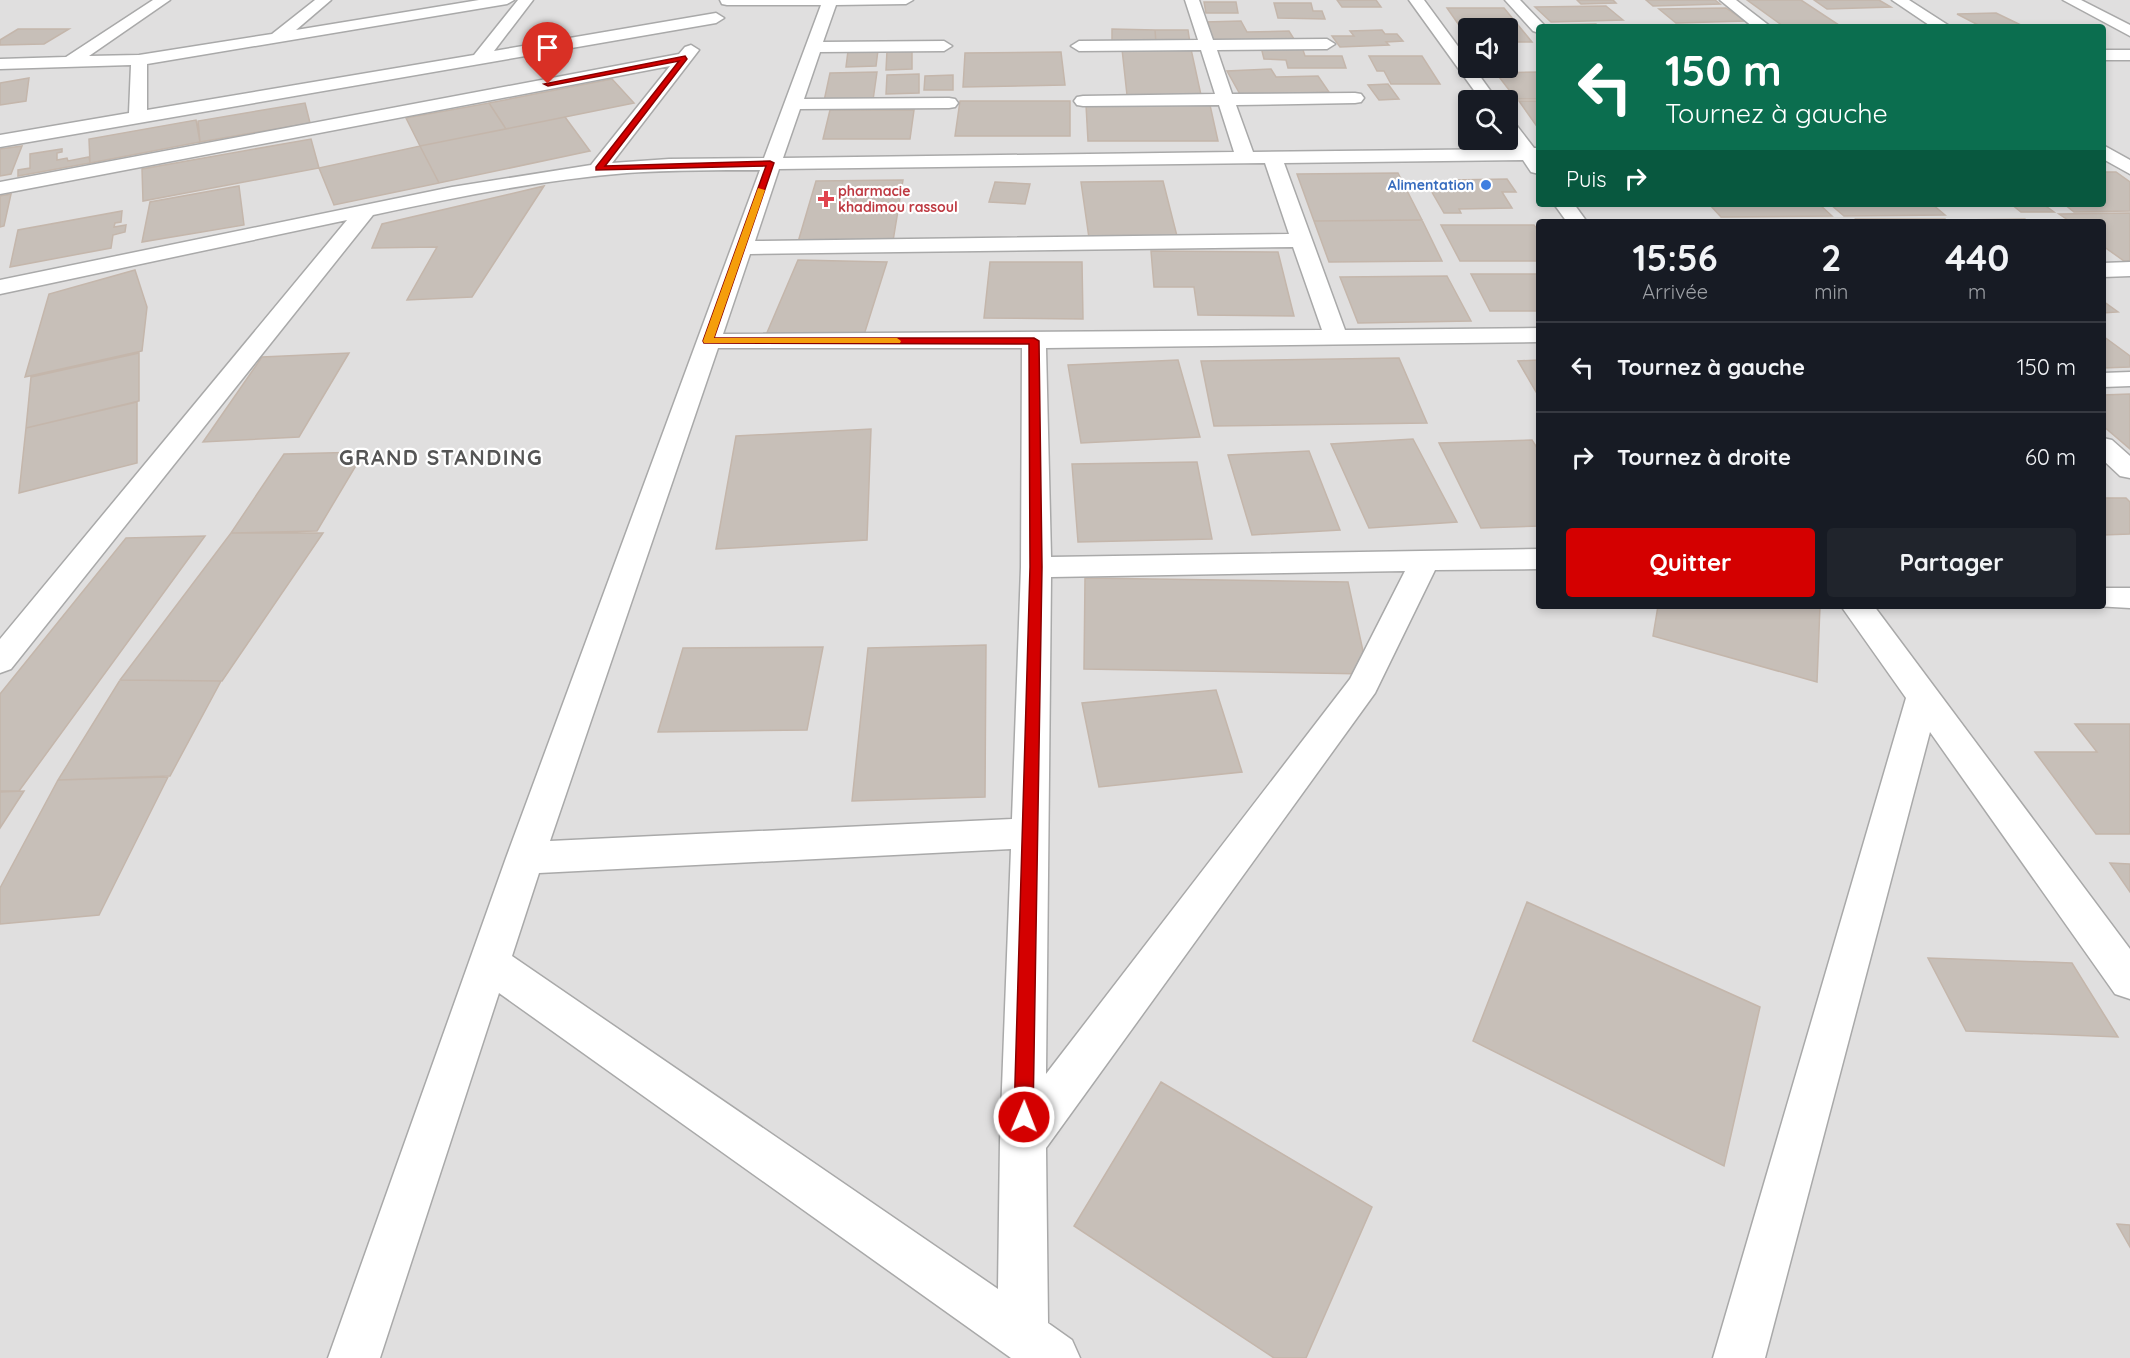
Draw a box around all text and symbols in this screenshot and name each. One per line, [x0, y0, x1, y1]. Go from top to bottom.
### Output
map controls [1458, 18, 1518, 150]
button: sound [1458, 18, 1518, 78]
pin [522, 22, 573, 84]
icon: arrive [531, 31, 564, 64]
text: 150 m [1665, 44, 1782, 97]
icon: left [1566, 48, 1644, 126]
button: search [1458, 90, 1518, 150]
text: Tournez à gauche [1665, 96, 1888, 130]
icon: right [1619, 162, 1652, 195]
text: Puis [1566, 165, 1607, 193]
place label: Alimentation [1388, 176, 1474, 194]
marker: Alimentation [1479, 178, 1493, 192]
place label: pharmacie khadimou rassoul [838, 182, 958, 216]
marker: pharmacie khadimou rassoul [819, 192, 833, 206]
text: 15:56 [1633, 235, 1718, 280]
text: 2 [1821, 235, 1842, 280]
text: 440 [1945, 235, 2009, 280]
text: Arrivée [1642, 279, 1708, 304]
text: min [1814, 279, 1848, 304]
text: m [1968, 279, 1986, 304]
icon: left [1566, 351, 1599, 384]
text: Tournez à gauche [1617, 353, 1805, 381]
text: 150 m [2017, 353, 2076, 381]
icon: right [1566, 441, 1599, 474]
text: Tournez à droite [1617, 443, 1791, 471]
text: 60 m [2025, 443, 2076, 471]
district label: GRAND STANDING [339, 444, 543, 470]
button: Quitter [1566, 528, 1815, 597]
button: Partager [1827, 528, 2076, 597]
position arrow [992, 1085, 1056, 1149]

